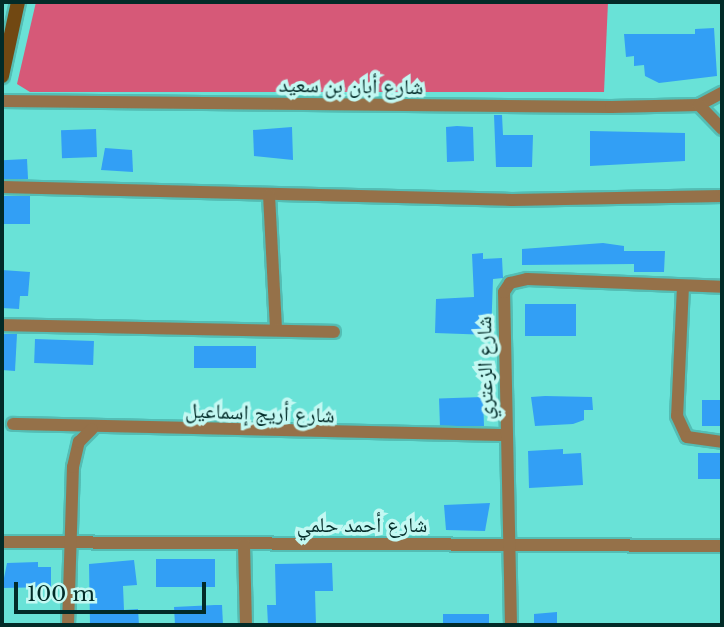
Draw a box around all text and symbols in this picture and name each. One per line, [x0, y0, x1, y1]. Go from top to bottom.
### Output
street label: شارع أبان بن سعيد [279, 72, 423, 100]
street label: شارع الزعتري [471, 316, 499, 420]
street label: شارع أريج إسماعيل [185, 398, 335, 428]
street label: شارع أحمد حلمي [297, 512, 427, 538]
scale bar [18, 568, 210, 612]
text: 100 m [27, 581, 95, 607]

